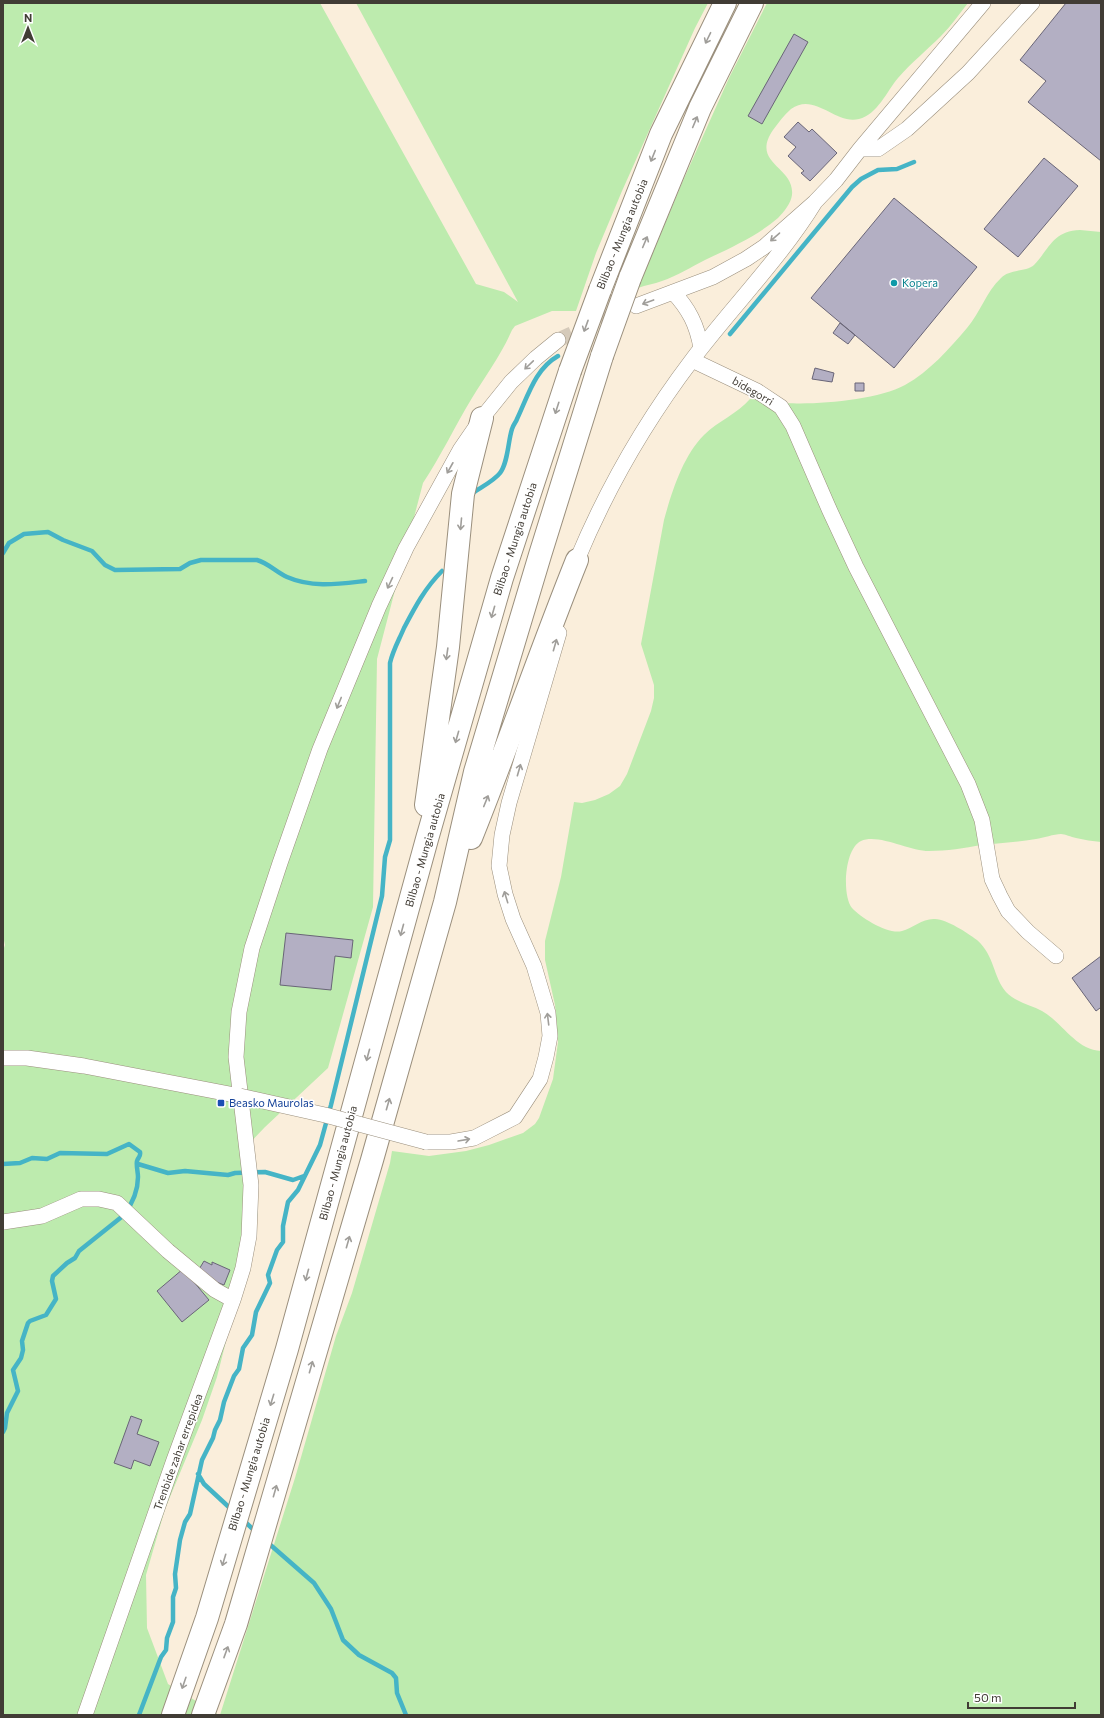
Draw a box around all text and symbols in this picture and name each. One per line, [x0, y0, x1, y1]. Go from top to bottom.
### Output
north arrow [8, 8, 48, 48]
text: N [24, 11, 32, 24]
one-way arrow [704, 32, 711, 44]
one-way arrow [691, 116, 699, 128]
one-way arrow [648, 149, 656, 161]
street label: Bilbao - Mungia autobia [593, 177, 650, 291]
one-way arrow [770, 232, 780, 241]
one-way arrow [641, 236, 649, 248]
place label: Kopera [902, 276, 938, 289]
marker: Kopera [889, 278, 899, 288]
one-way arrow [642, 298, 654, 306]
one-way arrow [582, 320, 590, 332]
one-way arrow [524, 360, 534, 370]
street label: bidegorri [730, 374, 776, 408]
one-way arrow [553, 402, 561, 414]
one-way arrow [445, 462, 453, 474]
street label: Bilbao - Mungia autobia [490, 481, 539, 597]
one-way arrow [457, 517, 464, 530]
one-way arrow [385, 577, 393, 589]
one-way arrow [488, 605, 496, 618]
one-way arrow [552, 639, 559, 652]
one-way arrow [443, 647, 451, 660]
one-way arrow [335, 696, 343, 708]
one-way arrow [453, 730, 460, 743]
one-way arrow [516, 763, 523, 776]
street label: Bilbao - Mungia autobia [402, 791, 447, 908]
one-way arrow [482, 795, 490, 807]
one-way arrow [502, 890, 509, 903]
one-way arrow [398, 923, 405, 936]
one-way arrow [545, 1013, 552, 1026]
one-way arrow [364, 1049, 371, 1062]
place label: Beasko Maurolas [229, 1096, 314, 1109]
one-way arrow [385, 1097, 392, 1110]
marker: Beasko Maurolas [216, 1098, 226, 1108]
street label: Bilbao - Mungia autobia [316, 1104, 359, 1222]
one-way arrow [457, 1136, 470, 1144]
one-way arrow [345, 1236, 352, 1249]
one-way arrow [303, 1269, 310, 1282]
one-way arrow [308, 1360, 315, 1373]
street label: Trenbide zahar errepidea [150, 1392, 205, 1512]
one-way arrow [268, 1393, 275, 1406]
street label: Bilbao - Mungia autobia [225, 1416, 272, 1532]
one-way arrow [272, 1485, 279, 1498]
one-way arrow [220, 1553, 227, 1566]
one-way arrow [223, 1645, 230, 1658]
one-way arrow [180, 1677, 187, 1690]
scale bar [968, 1684, 1075, 1710]
text: 50 m [974, 1690, 1002, 1704]

